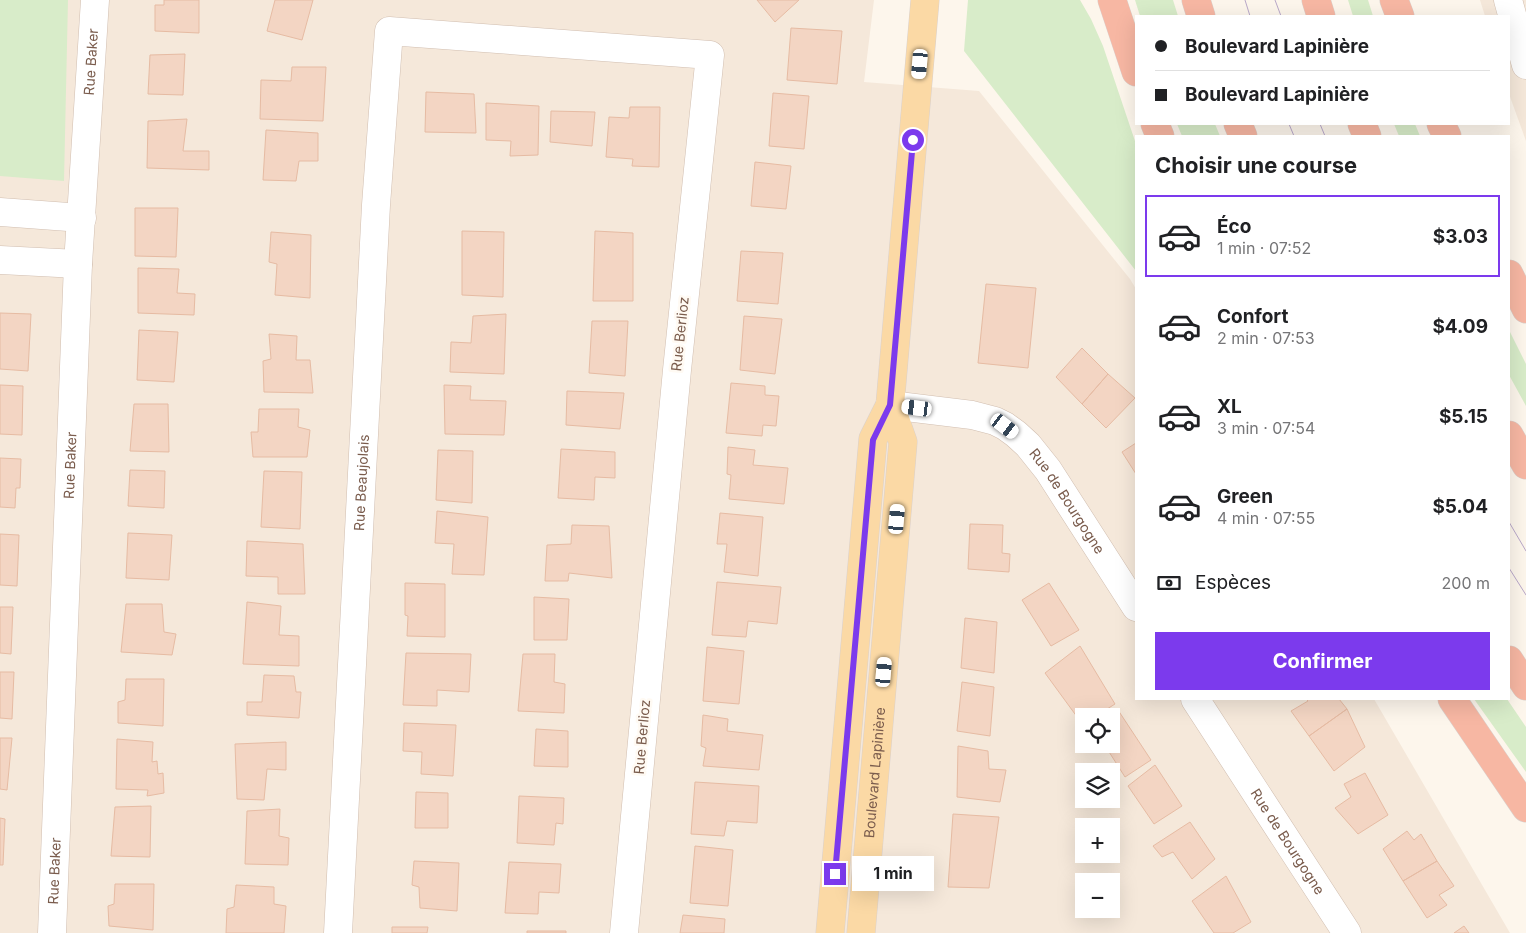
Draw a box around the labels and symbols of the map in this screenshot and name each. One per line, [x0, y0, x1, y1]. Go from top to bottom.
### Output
street label: Rue Baker [80, 28, 101, 96]
car [911, 48, 928, 80]
route start [902, 129, 924, 151]
street label: Rue Berlioz [667, 296, 692, 372]
car [901, 399, 932, 417]
car [988, 411, 1021, 441]
street label: Rue Baker [60, 431, 79, 499]
street label: Rue Beaujolais [350, 434, 372, 531]
street label: Rue de Bourgogne [1026, 445, 1109, 557]
car [888, 503, 905, 535]
car [875, 656, 892, 688]
street label: Rue Berlioz [630, 699, 653, 775]
street label: Boulevard Lapinière [860, 706, 888, 839]
street label: Rue de Bourgogne [1247, 785, 1329, 898]
street label: Rue Baker [44, 837, 64, 905]
callout: 1 min [852, 856, 935, 892]
route end [824, 863, 846, 885]

